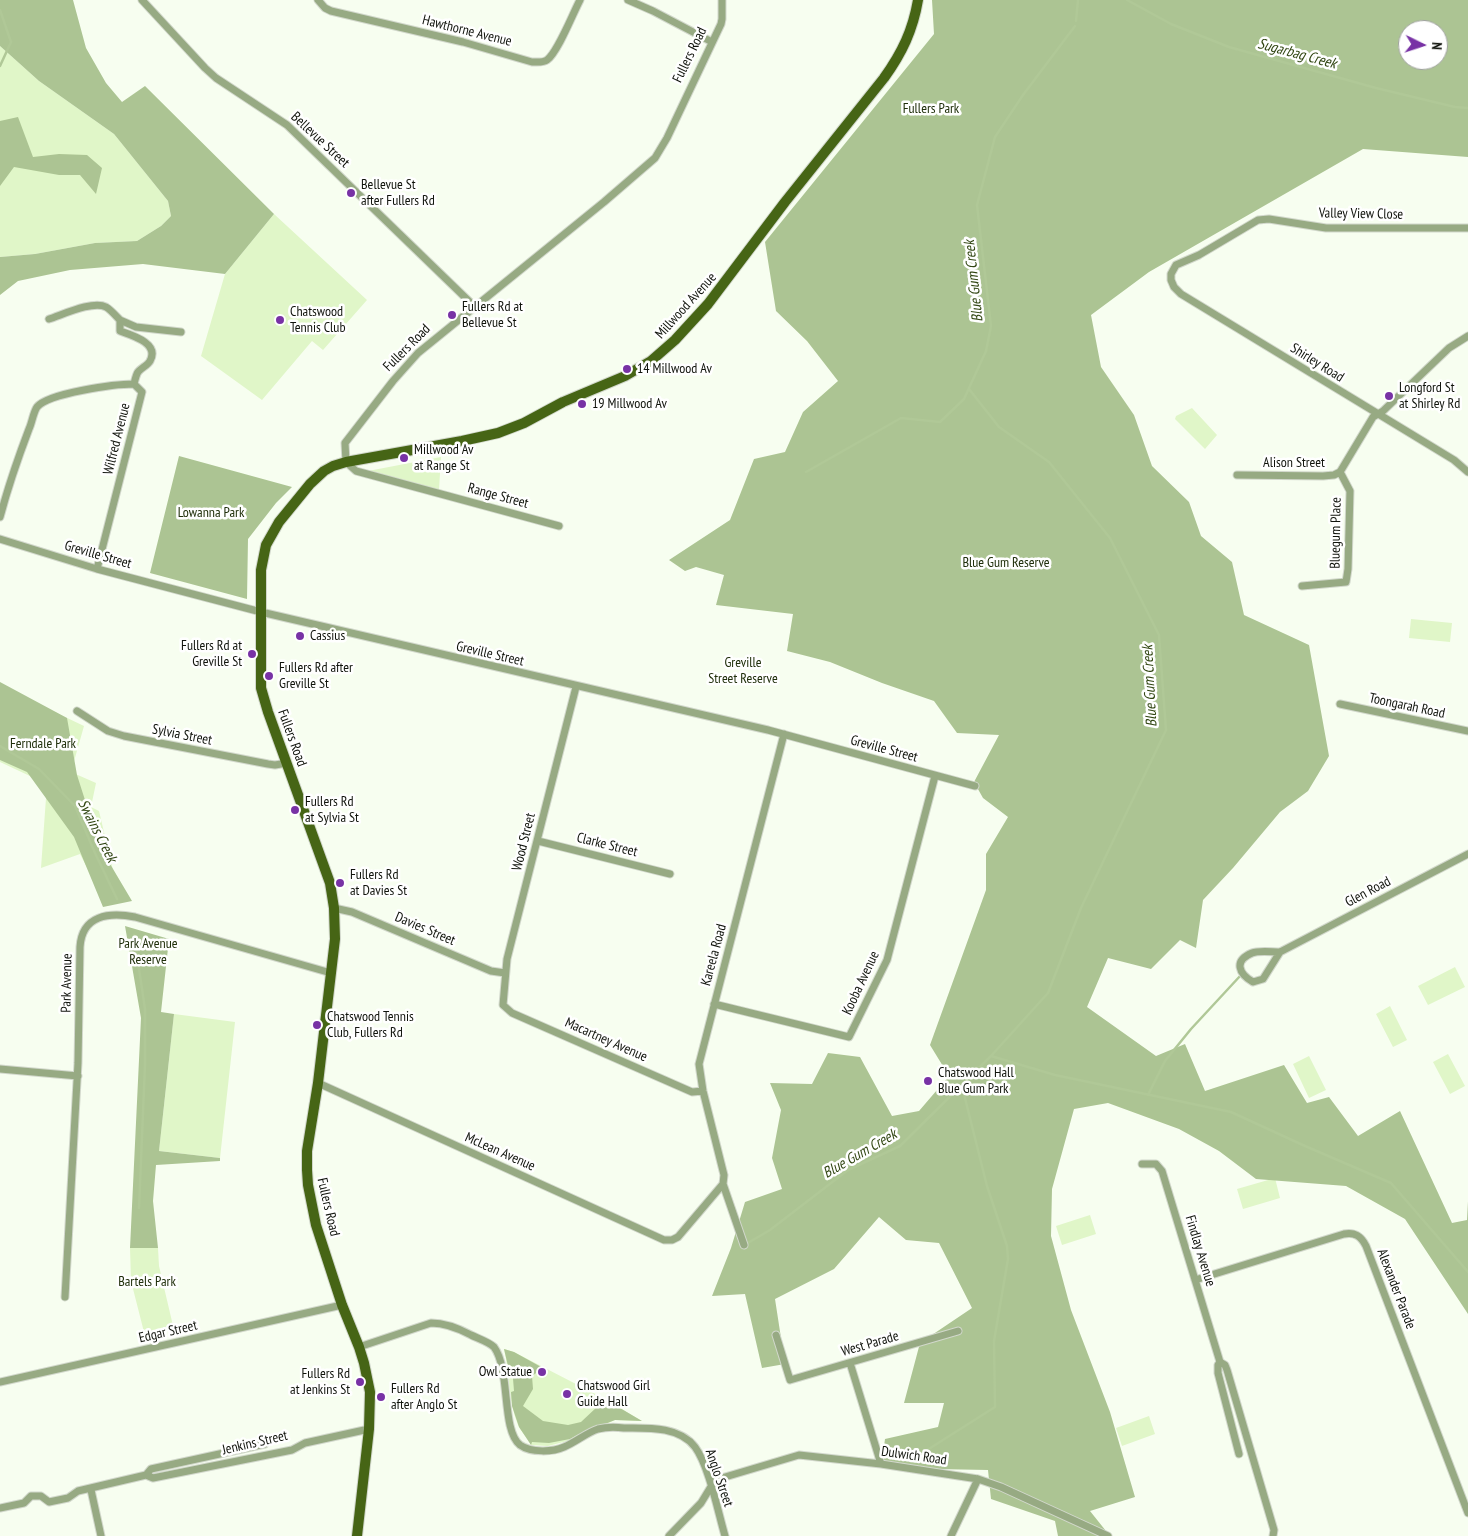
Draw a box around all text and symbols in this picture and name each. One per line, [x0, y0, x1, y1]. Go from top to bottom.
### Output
street label: Hawthorne Avenue [421, 12, 513, 50]
north arrow [1398, 20, 1448, 70]
street label: Fullers Road [669, 25, 711, 85]
water label: Sugarbag Creek [1256, 35, 1338, 73]
text: N [1428, 42, 1446, 50]
park label: Fullers Park [903, 101, 959, 117]
street label: Bellevue Street [287, 109, 353, 171]
place label: Bellevue St after Fullers Rd [361, 177, 435, 210]
marker: Bellevue St after Fullers Rd [345, 187, 357, 199]
street label: Valley View Close [1319, 205, 1403, 223]
water label: Blue Gum Creek [961, 239, 987, 323]
street label: Millwood Avenue [652, 269, 720, 343]
place label: Fullers Rd at Bellevue St [462, 299, 523, 332]
place label: Chatswood Tennis Club [290, 304, 345, 336]
marker: Fullers Rd at Bellevue St [446, 309, 458, 321]
marker: Chatswood Tennis Club [274, 314, 286, 326]
street label: Fullers Road [380, 321, 434, 375]
street label: Shirley Road [1287, 340, 1347, 386]
place label: 14 Millwood Av [637, 361, 712, 377]
marker: 14 Millwood Av [621, 363, 633, 375]
place label: Longford St at Shirley Rd [1399, 380, 1460, 412]
marker: Longford St at Shirley Rd [1383, 390, 1395, 402]
place label: 19 Millwood Av [592, 396, 667, 412]
marker: 19 Millwood Av [576, 398, 588, 410]
street label: Wilfred Avenue [100, 401, 134, 477]
place label: Millwood Av at Range St [414, 442, 473, 474]
marker: Millwood Av at Range St [398, 452, 410, 464]
street label: Alison Street [1263, 455, 1325, 471]
street label: Range Street [466, 480, 530, 512]
street label: Bluegum Place [1327, 497, 1345, 569]
park label: Lowanna Park [178, 505, 244, 521]
street label: Greville Street [63, 537, 133, 573]
park label: Blue Gum Reserve [962, 555, 1050, 571]
place label: Cassius [310, 628, 345, 644]
marker: Cassius [294, 630, 306, 642]
place label: Fullers Rd at Greville St [181, 638, 242, 670]
street label: Greville Street [454, 638, 526, 670]
water label: Blue Gum Creek [1139, 645, 1161, 727]
marker: Fullers Rd at Greville St [246, 648, 258, 660]
park label: Greville Street Reserve [708, 655, 778, 688]
place label: Fullers Rd after Greville St [279, 660, 353, 692]
marker: Fullers Rd after Greville St [263, 670, 275, 682]
street label: Toongarah Road [1368, 690, 1446, 722]
street label: Fullers Road [274, 707, 310, 769]
street label: Sylvia Street [151, 721, 213, 749]
street label: Greville Street [849, 732, 919, 766]
park label: Ferndale Park [10, 736, 76, 752]
place label: Fullers Rd at Sylvia St [305, 794, 359, 826]
water label: Swains Creek [73, 797, 121, 865]
marker: Fullers Rd at Sylvia St [289, 804, 301, 816]
street label: Wood Street [509, 811, 539, 873]
street label: Clarke Street [575, 829, 639, 861]
place label: Fullers Rd at Davies St [350, 867, 407, 900]
street label: Glen Road [1342, 873, 1394, 911]
marker: Fullers Rd at Davies St [334, 877, 346, 889]
street label: Davies Street [392, 909, 458, 949]
street label: Kareela Road [698, 922, 730, 988]
park label: Park Avenue Reserve [118, 936, 178, 969]
street label: Kooba Avenue [839, 948, 883, 1018]
street label: Park Avenue [58, 953, 76, 1013]
place label: Chatswood Tennis Club, Fullers Rd [327, 1009, 414, 1042]
street label: Macartney Avenue [562, 1014, 650, 1066]
marker: Chatswood Tennis Club, Fullers Rd [311, 1019, 323, 1031]
place label: Chatswood Hall Blue Gum Park [938, 1065, 1014, 1098]
marker: Chatswood Hall Blue Gum Park [922, 1075, 934, 1087]
water label: Blue Gum Creek [820, 1126, 900, 1182]
street label: McLean Avenue [462, 1129, 538, 1175]
street label: Fullers Road [313, 1176, 343, 1238]
street label: Findlay Avenue [1181, 1213, 1219, 1289]
street label: Alexander Parade [1373, 1247, 1419, 1331]
park label: Bartels Park [118, 1274, 176, 1290]
street label: Edgar Street [137, 1317, 199, 1347]
street label: West Parade [839, 1328, 901, 1360]
place label: Owl Statue [479, 1364, 532, 1380]
place label: Fullers Rd at Jenkins St [290, 1366, 350, 1398]
marker: Owl Statue [536, 1366, 548, 1378]
marker: Fullers Rd at Jenkins St [354, 1376, 366, 1388]
place label: Chatswood Girl Guide Hall [577, 1378, 650, 1410]
place label: Fullers Rd after Anglo St [391, 1381, 457, 1414]
marker: Chatswood Girl Guide Hall [561, 1388, 573, 1400]
marker: Fullers Rd after Anglo St [375, 1391, 387, 1403]
street label: Jenkins Street [221, 1427, 289, 1459]
street label: Dulwich Road [880, 1443, 948, 1469]
street label: Anglo Street [701, 1447, 737, 1509]

